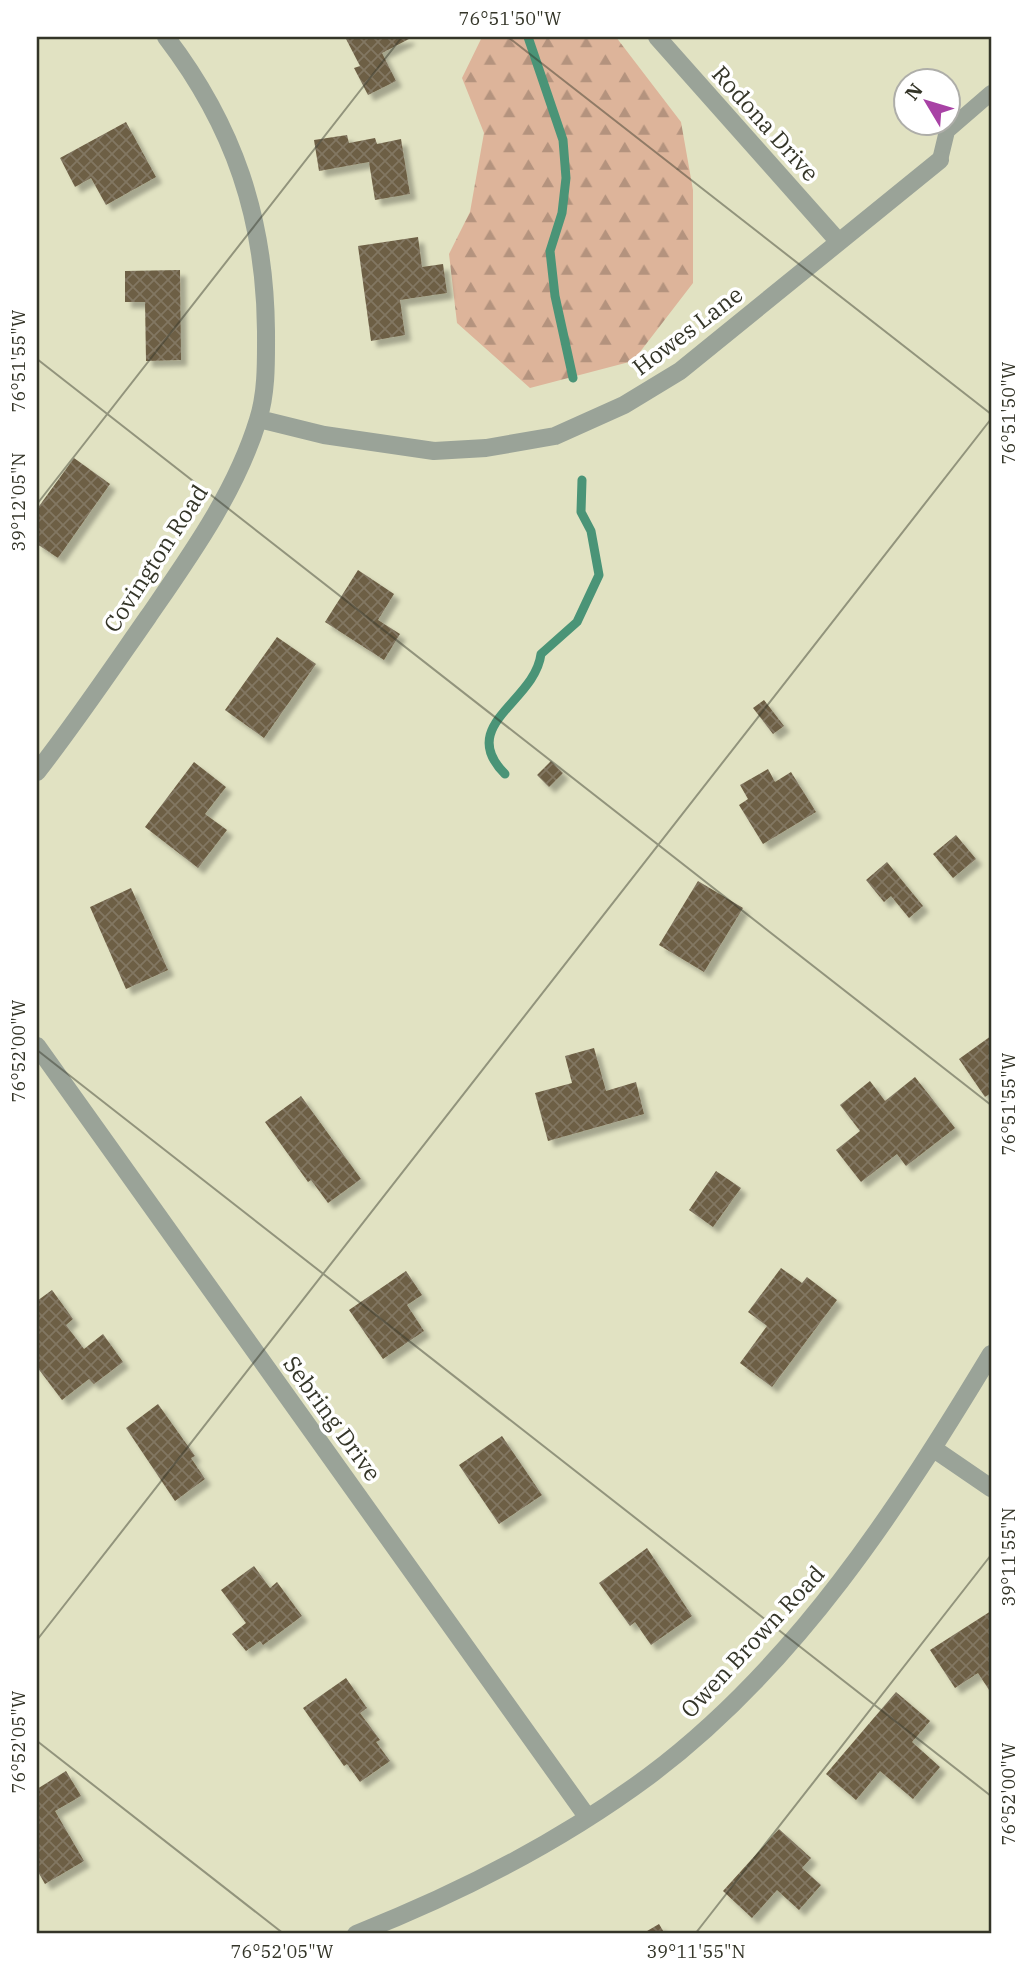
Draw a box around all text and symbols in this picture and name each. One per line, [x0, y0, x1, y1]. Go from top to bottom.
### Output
text: 76°51'50"W [459, 7, 562, 30]
street label: Rodona Drive [706, 59, 826, 187]
north arrow [892, 66, 962, 136]
text: N [900, 78, 928, 105]
street label: Howes Lane [626, 279, 748, 381]
text: 76°51'55"W [7, 309, 30, 412]
text: 76°51'50"W [997, 361, 1020, 464]
text: 39°12'05"N [7, 453, 30, 552]
street label: Covington Road [96, 478, 214, 638]
text: 76°52'00"W [7, 999, 30, 1102]
text: 76°51'55"W [997, 1052, 1020, 1155]
street label: Sebring Drive [277, 1349, 389, 1487]
text: 39°11'55"N [997, 1508, 1020, 1607]
street label: Owen Brown Road [674, 1558, 830, 1724]
text: 76°52'05"W [7, 1690, 30, 1793]
text: 76°52'00"W [997, 1742, 1020, 1845]
text: 76°52'05"W [231, 1940, 334, 1963]
text: 39°11'55"N [647, 1940, 746, 1963]

